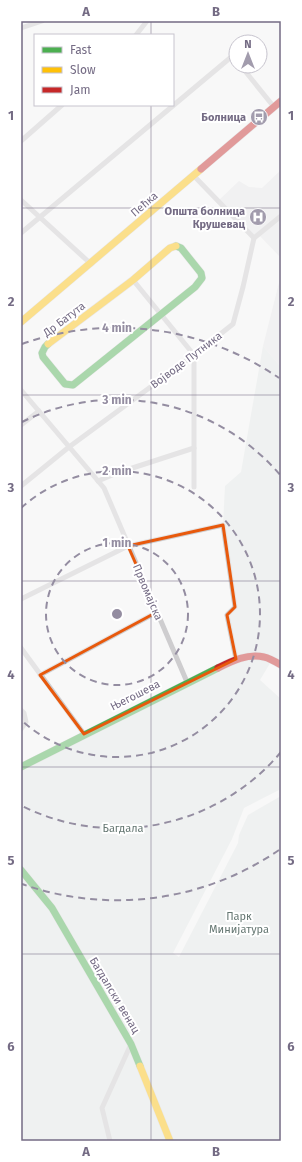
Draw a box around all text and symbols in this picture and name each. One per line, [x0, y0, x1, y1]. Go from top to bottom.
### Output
text: A [81, 4, 90, 19]
text: B [212, 4, 220, 19]
legend [34, 34, 174, 106]
north arrow [228, 34, 268, 74]
text: N [244, 38, 252, 51]
text: Fast [70, 43, 92, 57]
text: Slow [70, 63, 96, 77]
text: Jam [70, 83, 90, 97]
bus stop icon: Болница [249, 107, 269, 127]
text: 1 [8, 108, 14, 123]
text: 1 [288, 108, 294, 123]
place label: Болница [201, 111, 246, 124]
street label: Пећка [128, 189, 160, 220]
place label: Општа болница Крушевац [165, 205, 245, 231]
hospital icon: Општа болница Крушевац [248, 207, 268, 227]
text: 2 [8, 294, 15, 309]
text: 2 [288, 294, 295, 309]
street label: Др Батута [40, 299, 88, 340]
text: 4 min [102, 321, 132, 335]
street label: Војводе Путника [148, 329, 225, 392]
text: 3 min [101, 393, 132, 407]
text: 2 min [102, 464, 132, 478]
text: 3 [7, 480, 15, 495]
text: 3 [287, 480, 295, 495]
text: 1 min [103, 536, 131, 550]
street label: Првомајска [130, 562, 165, 622]
centre of rings [110, 607, 124, 621]
text: 4 [7, 667, 15, 682]
text: 4 [287, 667, 295, 682]
street label: Његошева [108, 677, 162, 714]
park label: Багдала [103, 822, 143, 835]
text: 5 [8, 853, 15, 868]
text: 5 [288, 853, 295, 868]
park label: Парк Минијатура [209, 910, 269, 936]
street label: Багдалски венац [87, 955, 143, 1036]
text: 6 [7, 1039, 15, 1054]
text: 6 [287, 1039, 295, 1054]
text: A [81, 1144, 90, 1159]
text: B [212, 1144, 220, 1159]

